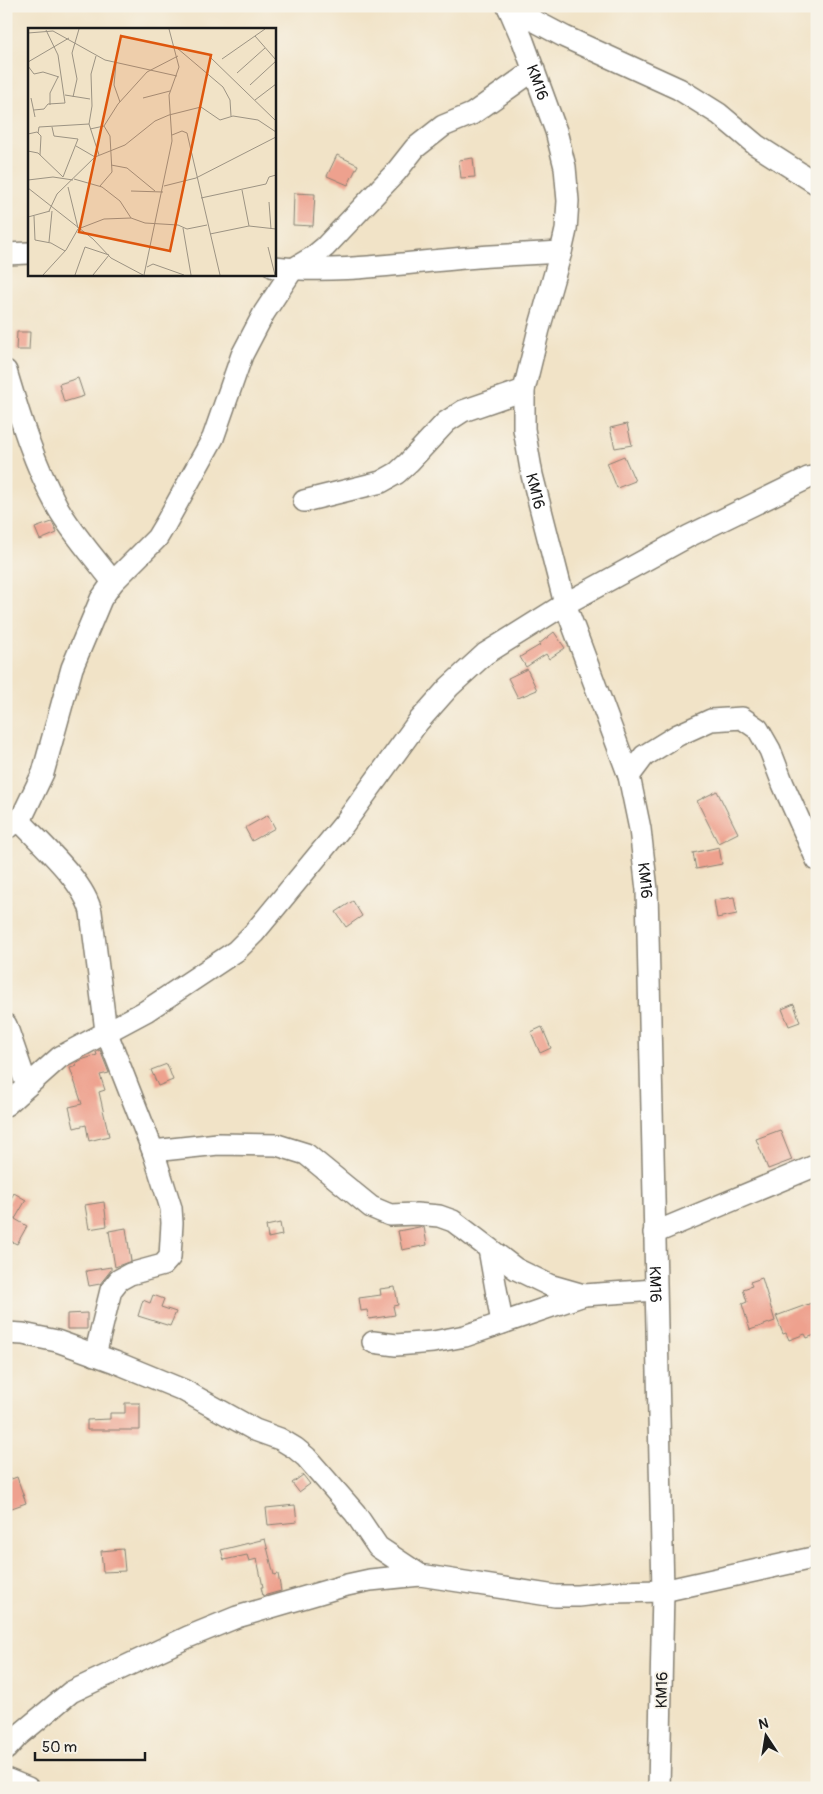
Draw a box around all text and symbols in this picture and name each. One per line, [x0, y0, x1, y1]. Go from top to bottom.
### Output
inset map [28, 28, 275, 275]
street label: KM16 [521, 62, 553, 103]
street label: KM16 [521, 471, 549, 512]
street label: KM16 [633, 861, 656, 899]
street label: KM16 [645, 1266, 665, 1303]
street label: KM16 [652, 1671, 672, 1709]
north arrow [740, 1712, 790, 1762]
text: N [757, 1714, 770, 1733]
scale bar [35, 1729, 145, 1761]
text: 50 m [42, 1738, 77, 1757]

